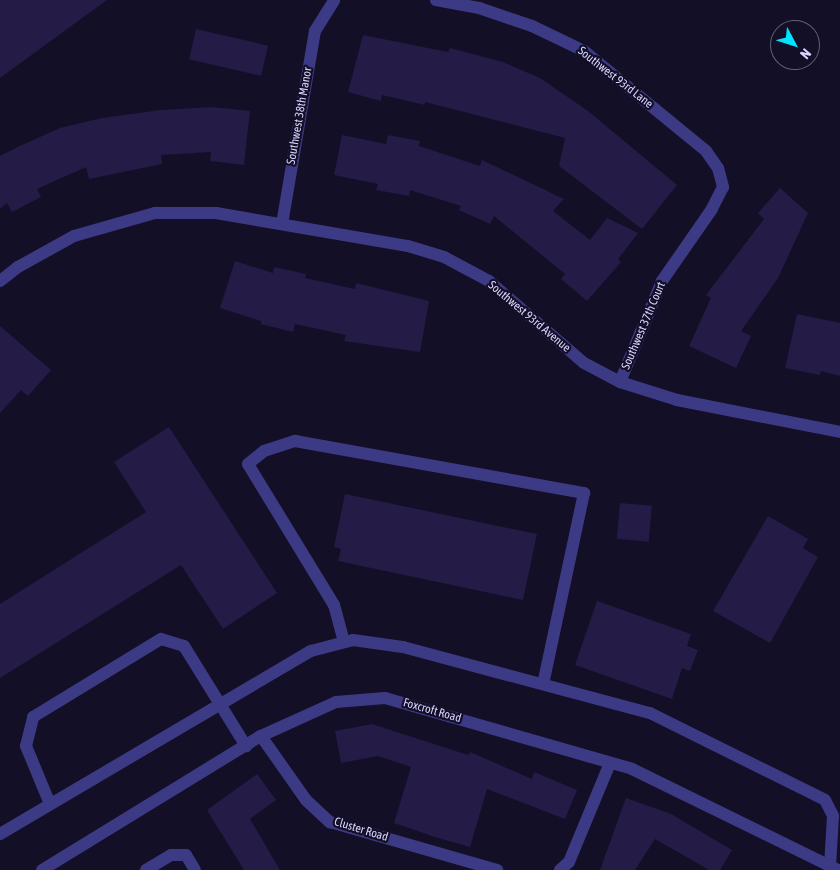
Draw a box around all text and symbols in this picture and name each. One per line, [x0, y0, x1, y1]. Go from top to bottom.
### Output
north arrow [770, 20, 820, 70]
street label: Southwest 93rd Lane [575, 44, 655, 112]
text: N [797, 46, 815, 62]
street label: Southwest 38th Manor [284, 66, 316, 166]
street label: Southwest 93rd Avenue [485, 278, 573, 356]
street label: Southwest 37th Court [619, 280, 669, 372]
street label: Foxcroft Road [401, 696, 463, 726]
street label: Cluster Road [332, 815, 390, 845]

